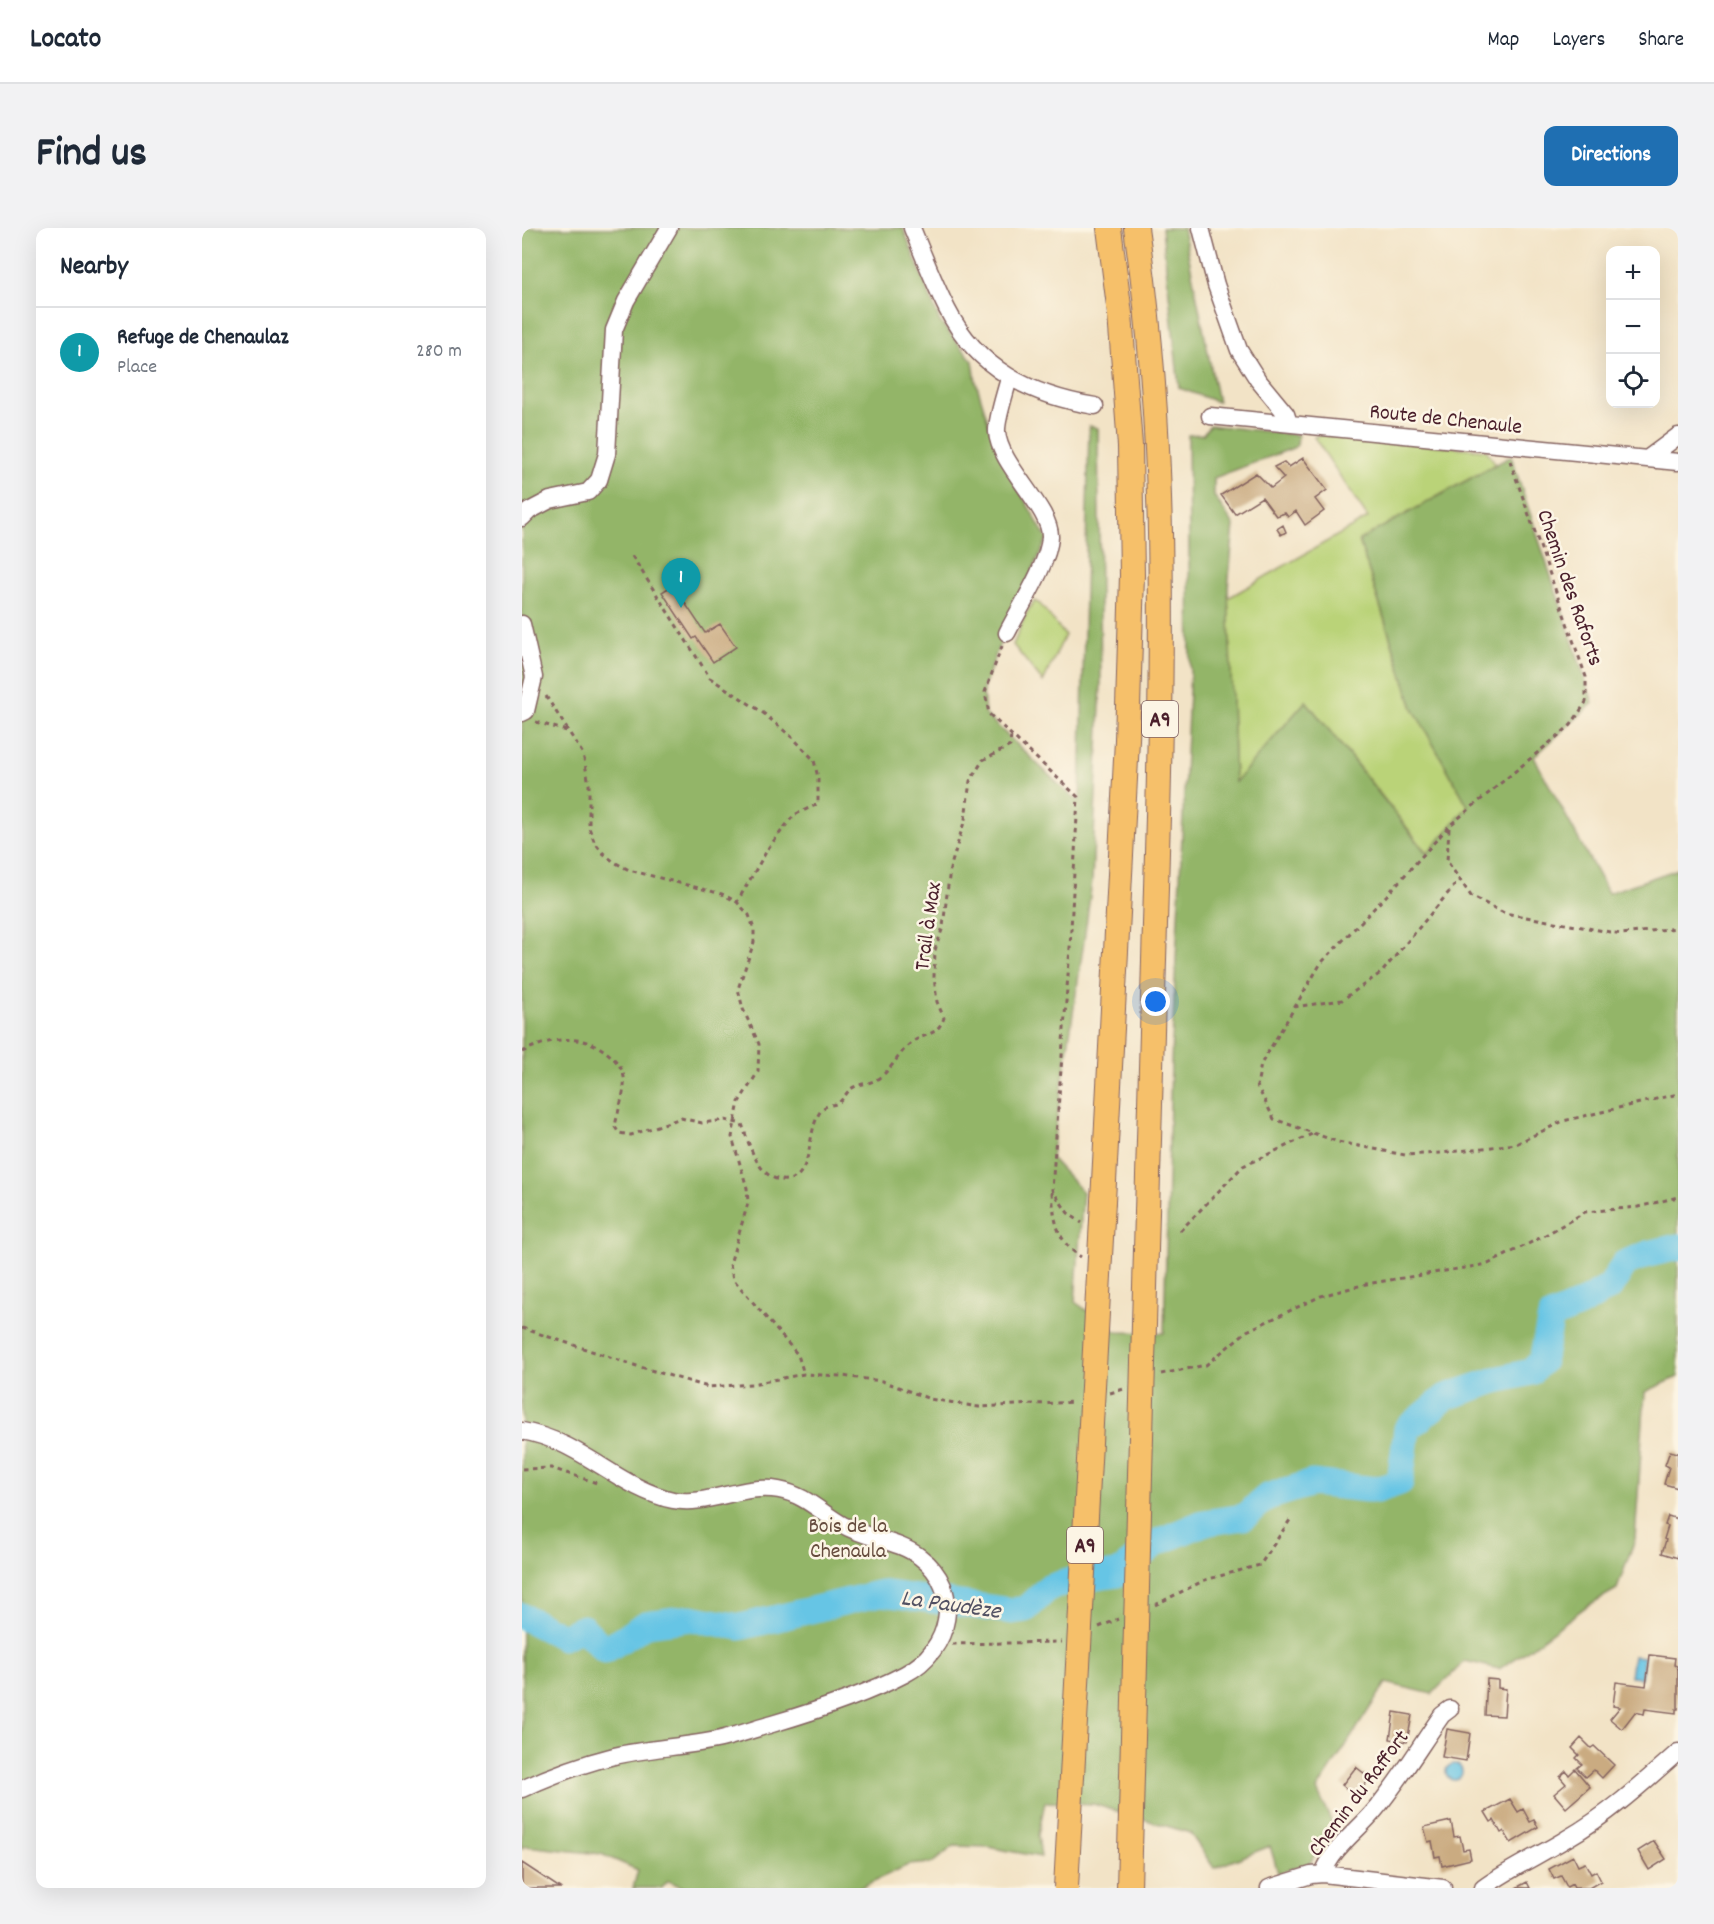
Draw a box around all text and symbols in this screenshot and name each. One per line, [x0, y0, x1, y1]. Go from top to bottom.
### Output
text: Locato [30, 21, 101, 61]
text: Map [1488, 26, 1519, 56]
text: Layers [1552, 26, 1605, 56]
text: Share [1638, 26, 1684, 56]
text: Find us [36, 126, 147, 186]
button: Directions [1544, 126, 1678, 186]
map controls [1606, 246, 1660, 408]
button: + [1606, 246, 1660, 300]
text: Nearby [60, 249, 128, 286]
button: − [1606, 300, 1660, 354]
text: Refuge de Chenaulaz [117, 323, 289, 354]
text: 1 [77, 338, 82, 366]
text: 280 m [416, 338, 462, 366]
text: Place [117, 354, 157, 382]
button: locate [1606, 354, 1660, 408]
street label: Route de Chenaule [1368, 397, 1524, 444]
street label: Chemin des Raforts [1527, 506, 1610, 670]
pin: 1 [662, 558, 700, 608]
road number: A9 [1142, 701, 1178, 737]
street label: Trail à Max [908, 880, 951, 973]
your location [1141, 987, 1170, 1016]
park label: Bois de la Chenaula [808, 1512, 888, 1568]
road number: A9 [1067, 1527, 1103, 1563]
water label: La Paudèze [899, 1582, 1004, 1630]
street label: Chemin du Raffort [1302, 1724, 1418, 1864]

